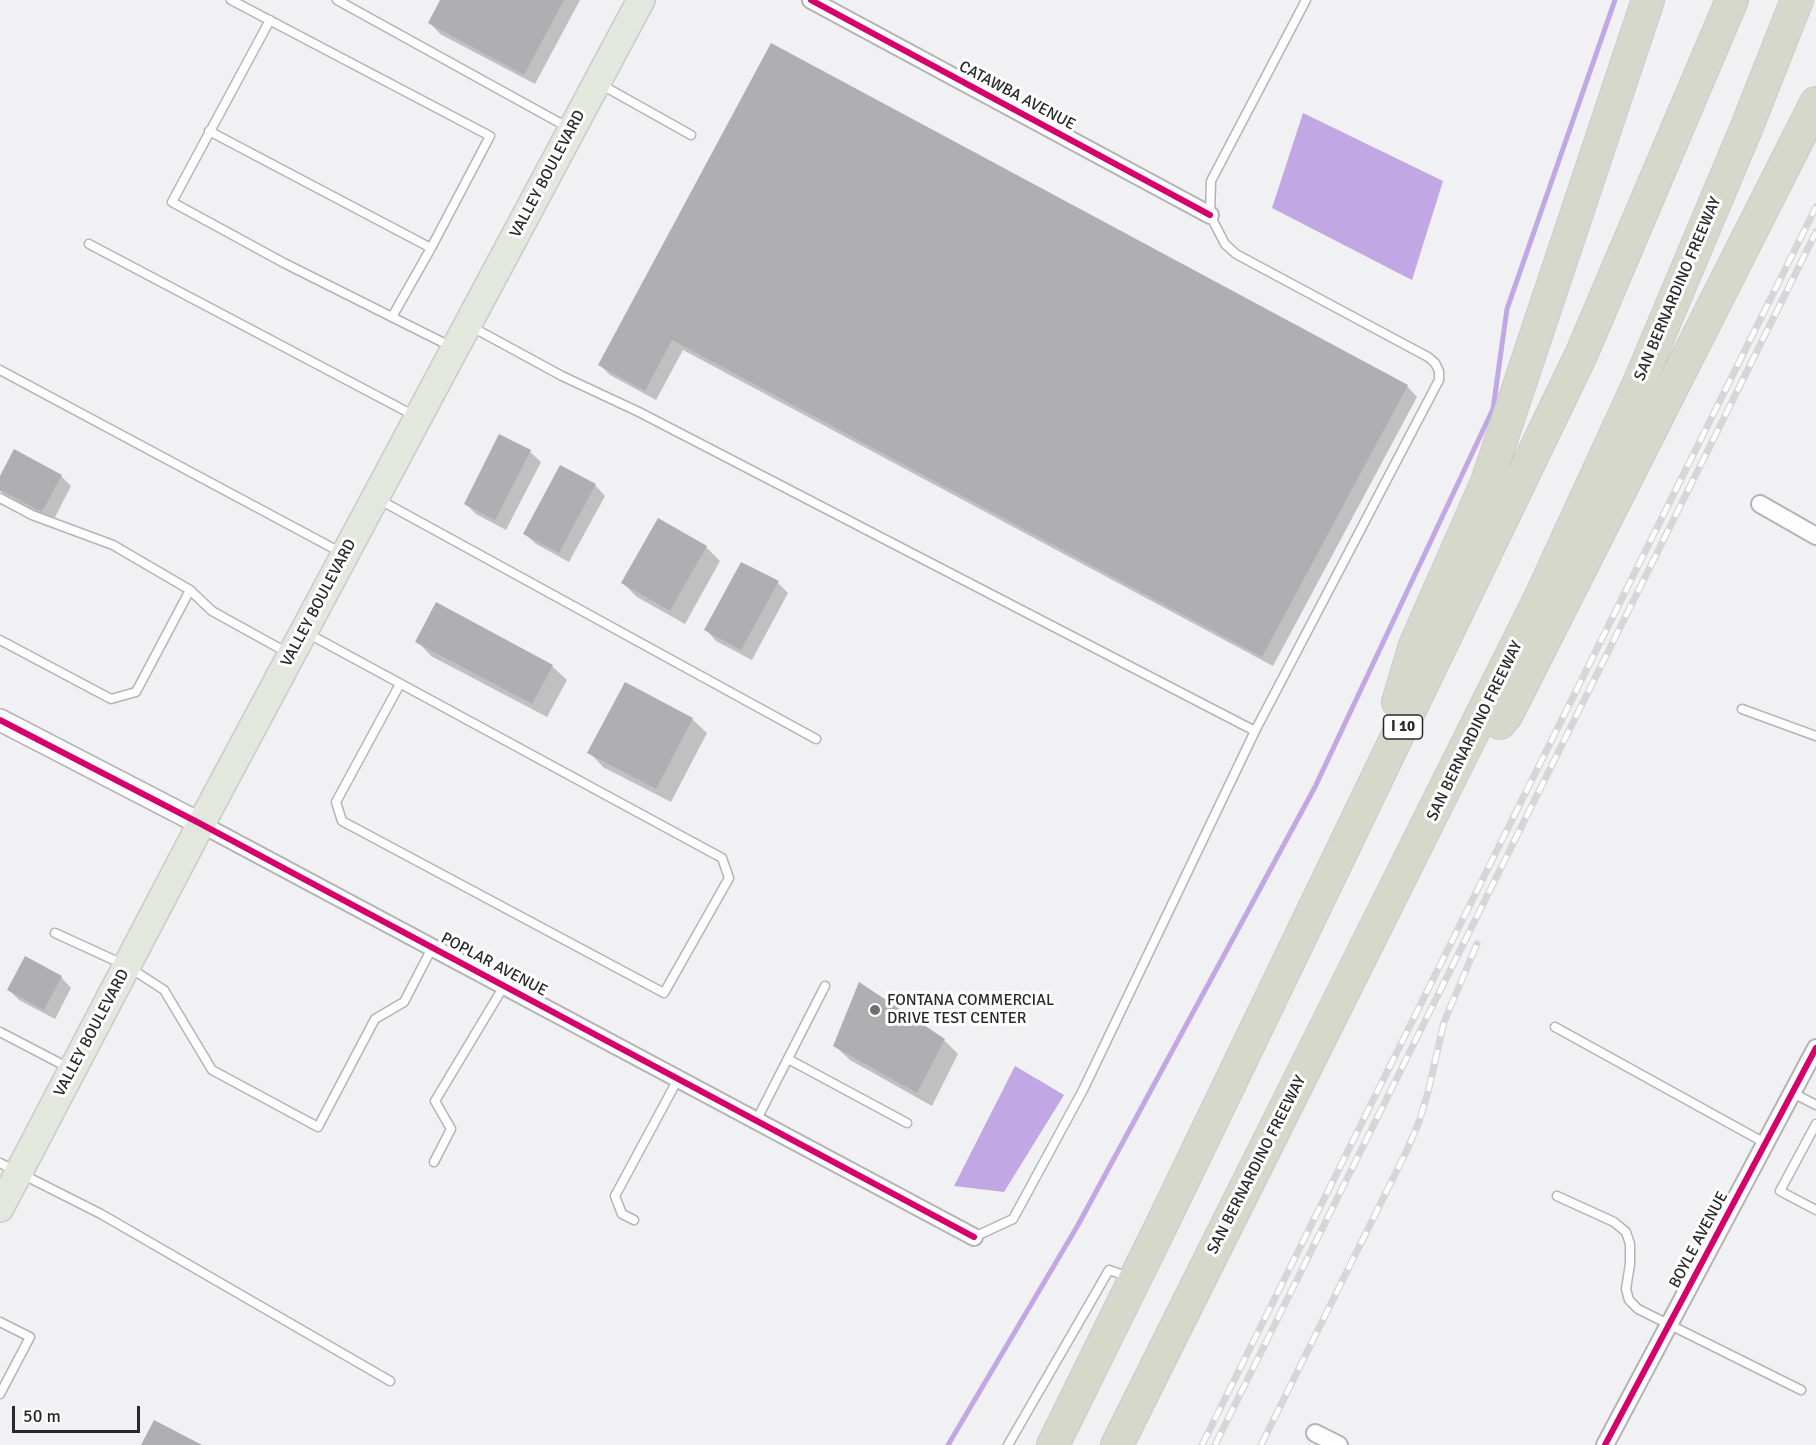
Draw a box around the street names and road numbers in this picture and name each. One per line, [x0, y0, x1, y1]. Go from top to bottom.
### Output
street label: CATAWBA AVENUE [955, 57, 1079, 135]
street label: VALLEY BOULEVARD [506, 107, 590, 241]
street label: SAN BERNARDINO FREEWAY [1631, 194, 1725, 384]
street label: VALLEY BOULEVARD [277, 536, 361, 670]
street label: SAN BERNARDINO FREEWAY [1423, 638, 1527, 824]
road number: I 10 [1384, 715, 1422, 739]
street label: POPLAR AVENUE [438, 929, 550, 1001]
street label: VALLEY BOULEVARD [50, 966, 134, 1100]
street label: SAN BERNARDINO FREEWAY [1204, 1072, 1310, 1258]
street label: BOYLE AVENUE [1666, 1188, 1732, 1292]

